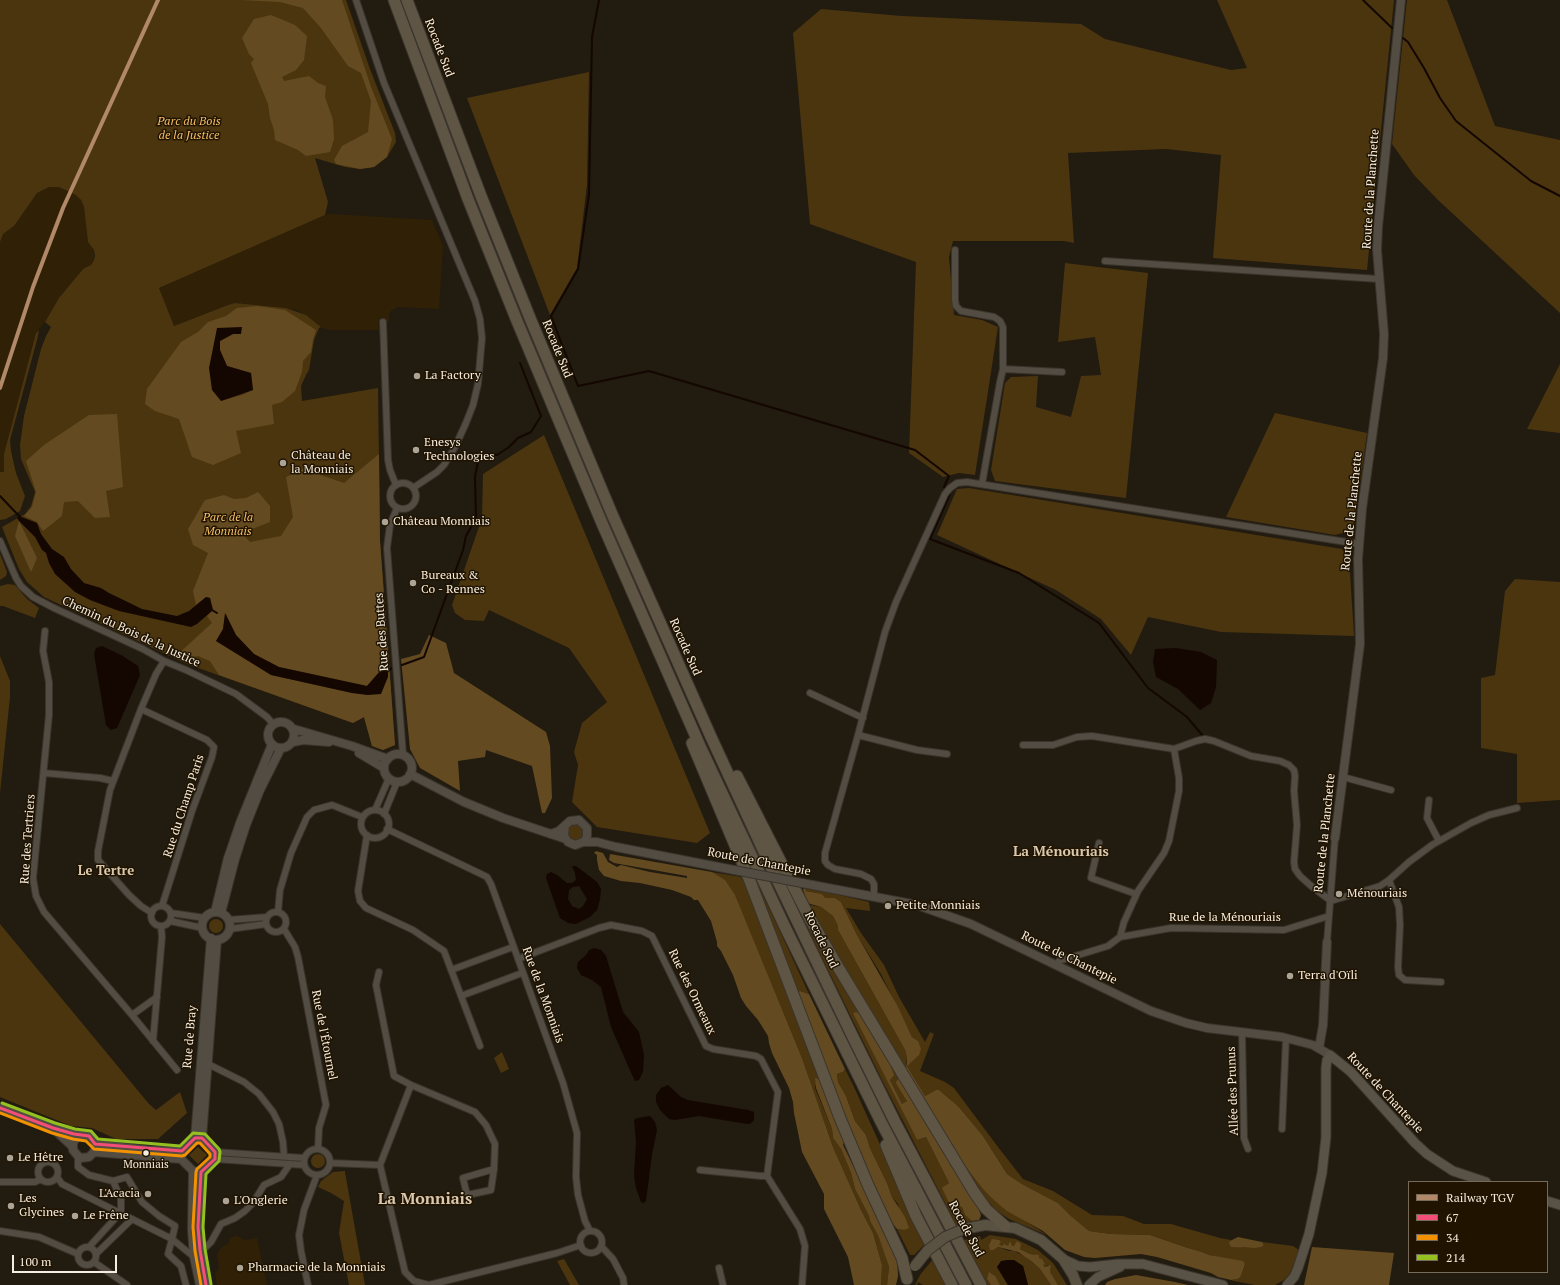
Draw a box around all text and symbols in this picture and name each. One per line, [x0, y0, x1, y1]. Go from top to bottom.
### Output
street label: Rocade Sud [421, 17, 457, 79]
park label: Parc du Bois de la Justice [157, 115, 221, 143]
street label: Route de la Planchette [1360, 129, 1382, 249]
street label: Rocade Sud [539, 318, 575, 380]
place label: La Factory [425, 369, 481, 383]
marker: La Factory [412, 371, 422, 381]
place label: Enesys Technologies [424, 436, 495, 464]
marker: Enesys Technologies [411, 445, 421, 455]
place label: Château de la Monniais [291, 449, 353, 477]
street label: Route de la Planchette [1339, 451, 1365, 571]
marker: Château de la Monniais [278, 458, 288, 468]
park label: Parc de la Monniais [203, 511, 253, 539]
place label: Château Monniais [393, 515, 490, 529]
marker: Château Monniais [380, 517, 390, 527]
place label: Bureaux & Co - Rennes [421, 569, 485, 597]
marker: Bureaux & Co - Rennes [408, 578, 418, 588]
street label: Rue des Buttes [372, 592, 392, 672]
street label: Chemin du Bois de la Justice [60, 594, 202, 670]
street label: Rocade Sud [666, 616, 704, 678]
street label: Rue du Champ Paris [161, 753, 207, 859]
street label: Route de la Planchette [1312, 773, 1338, 893]
street label: Rue des Tertriers [18, 794, 38, 884]
district label: La Ménouriais [1013, 844, 1109, 860]
street label: Route de Chantepie [706, 845, 812, 879]
district label: Le Tertre [78, 863, 134, 879]
place label: Ménouriais [1347, 887, 1407, 901]
marker: Ménouriais [1334, 889, 1344, 899]
place label: Petite Monniais [896, 899, 980, 913]
marker: Petite Monniais [883, 901, 893, 911]
street label: Rocade Sud [801, 909, 841, 971]
street label: Rue de la Ménouriais [1169, 911, 1281, 925]
street label: Route de Chantepie [1019, 929, 1119, 987]
street label: Rue de la Monniais [519, 945, 567, 1045]
street label: Rue des Ormeaux [665, 947, 719, 1037]
place label: Terra d'Oïli [1298, 969, 1358, 983]
marker: Terra d'Oïli [1285, 971, 1295, 981]
street label: Rue de l'Étournel [308, 989, 340, 1081]
street label: Rue de Bray [180, 1005, 200, 1069]
street label: Allée des Prunus [1224, 1046, 1242, 1136]
street label: Route de Chantepie [1344, 1050, 1426, 1136]
marker: Monniais [141, 1148, 151, 1158]
place label: Le Hêtre [18, 1151, 63, 1165]
marker: Le Hêtre [5, 1153, 15, 1163]
place label: Monniais [123, 1158, 169, 1172]
legend [1408, 1181, 1548, 1273]
place label: L'Acacia [99, 1187, 140, 1201]
marker: L'Acacia [143, 1189, 153, 1199]
district label: La Monniais [378, 1189, 472, 1209]
text: Railway TGV [1446, 1190, 1514, 1205]
place label: Les Glycines [19, 1192, 64, 1220]
place label: L'Onglerie [234, 1194, 288, 1208]
marker: L'Onglerie [221, 1196, 231, 1206]
street label: Rocade Sud [945, 1199, 987, 1259]
marker: Les Glycines [6, 1201, 16, 1211]
place label: Le Frêne [83, 1209, 129, 1223]
text: 67 [1446, 1210, 1459, 1225]
marker: Le Frêne [70, 1211, 80, 1221]
text: 34 [1446, 1230, 1459, 1245]
scale bar [14, 1247, 119, 1273]
text: 214 [1446, 1250, 1465, 1265]
text: 100 m [19, 1254, 51, 1269]
place label: Pharmacie de la Monniais [248, 1261, 385, 1275]
marker: Pharmacie de la Monniais [235, 1263, 245, 1273]

